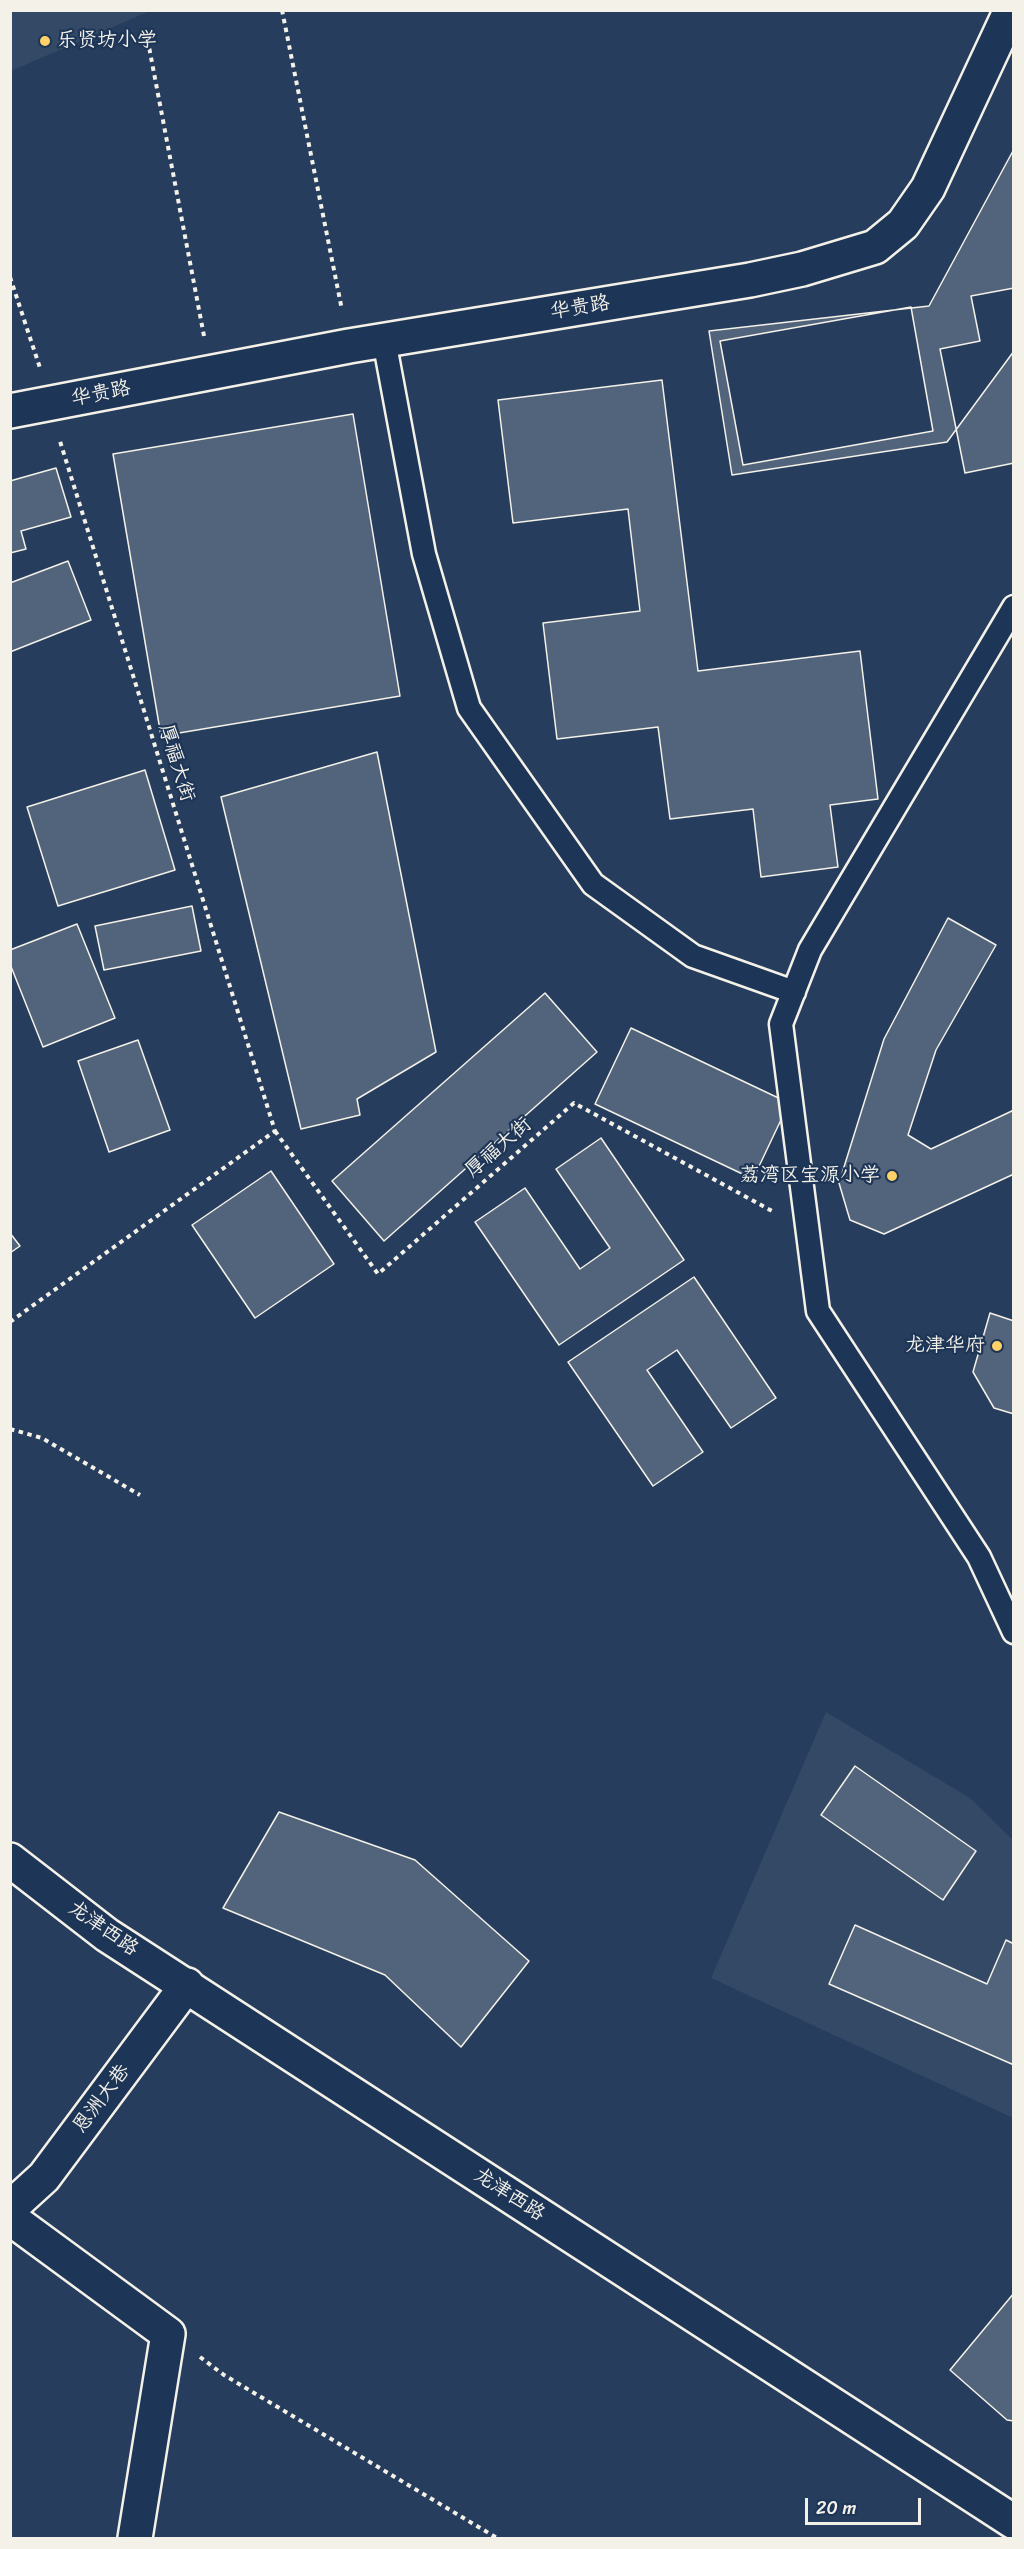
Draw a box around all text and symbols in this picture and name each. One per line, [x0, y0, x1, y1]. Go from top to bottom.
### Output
place label: 乐贤坊小学 [57, 29, 157, 53]
marker: 乐贤坊小学 [38, 34, 52, 48]
street label: 华贵路 [548, 291, 612, 325]
street label: 华贵路 [69, 376, 133, 412]
street label: 厚福大街 [153, 721, 199, 805]
street label: 厚福大街 [461, 1113, 537, 1183]
place label: 荔湾区宝源小学 [740, 1164, 880, 1188]
marker: 荔湾区宝源小学 [885, 1169, 899, 1183]
place label: 龙津华府 [905, 1334, 985, 1358]
marker: 龙津华府 [990, 1339, 1004, 1353]
street label: 龙津西路 [63, 1896, 143, 1962]
street label: 恩洲大巷 [68, 2060, 136, 2138]
street label: 龙津西路 [469, 2163, 549, 2227]
scale bar [808, 2486, 924, 2524]
text: 20 m [816, 2492, 856, 2524]

